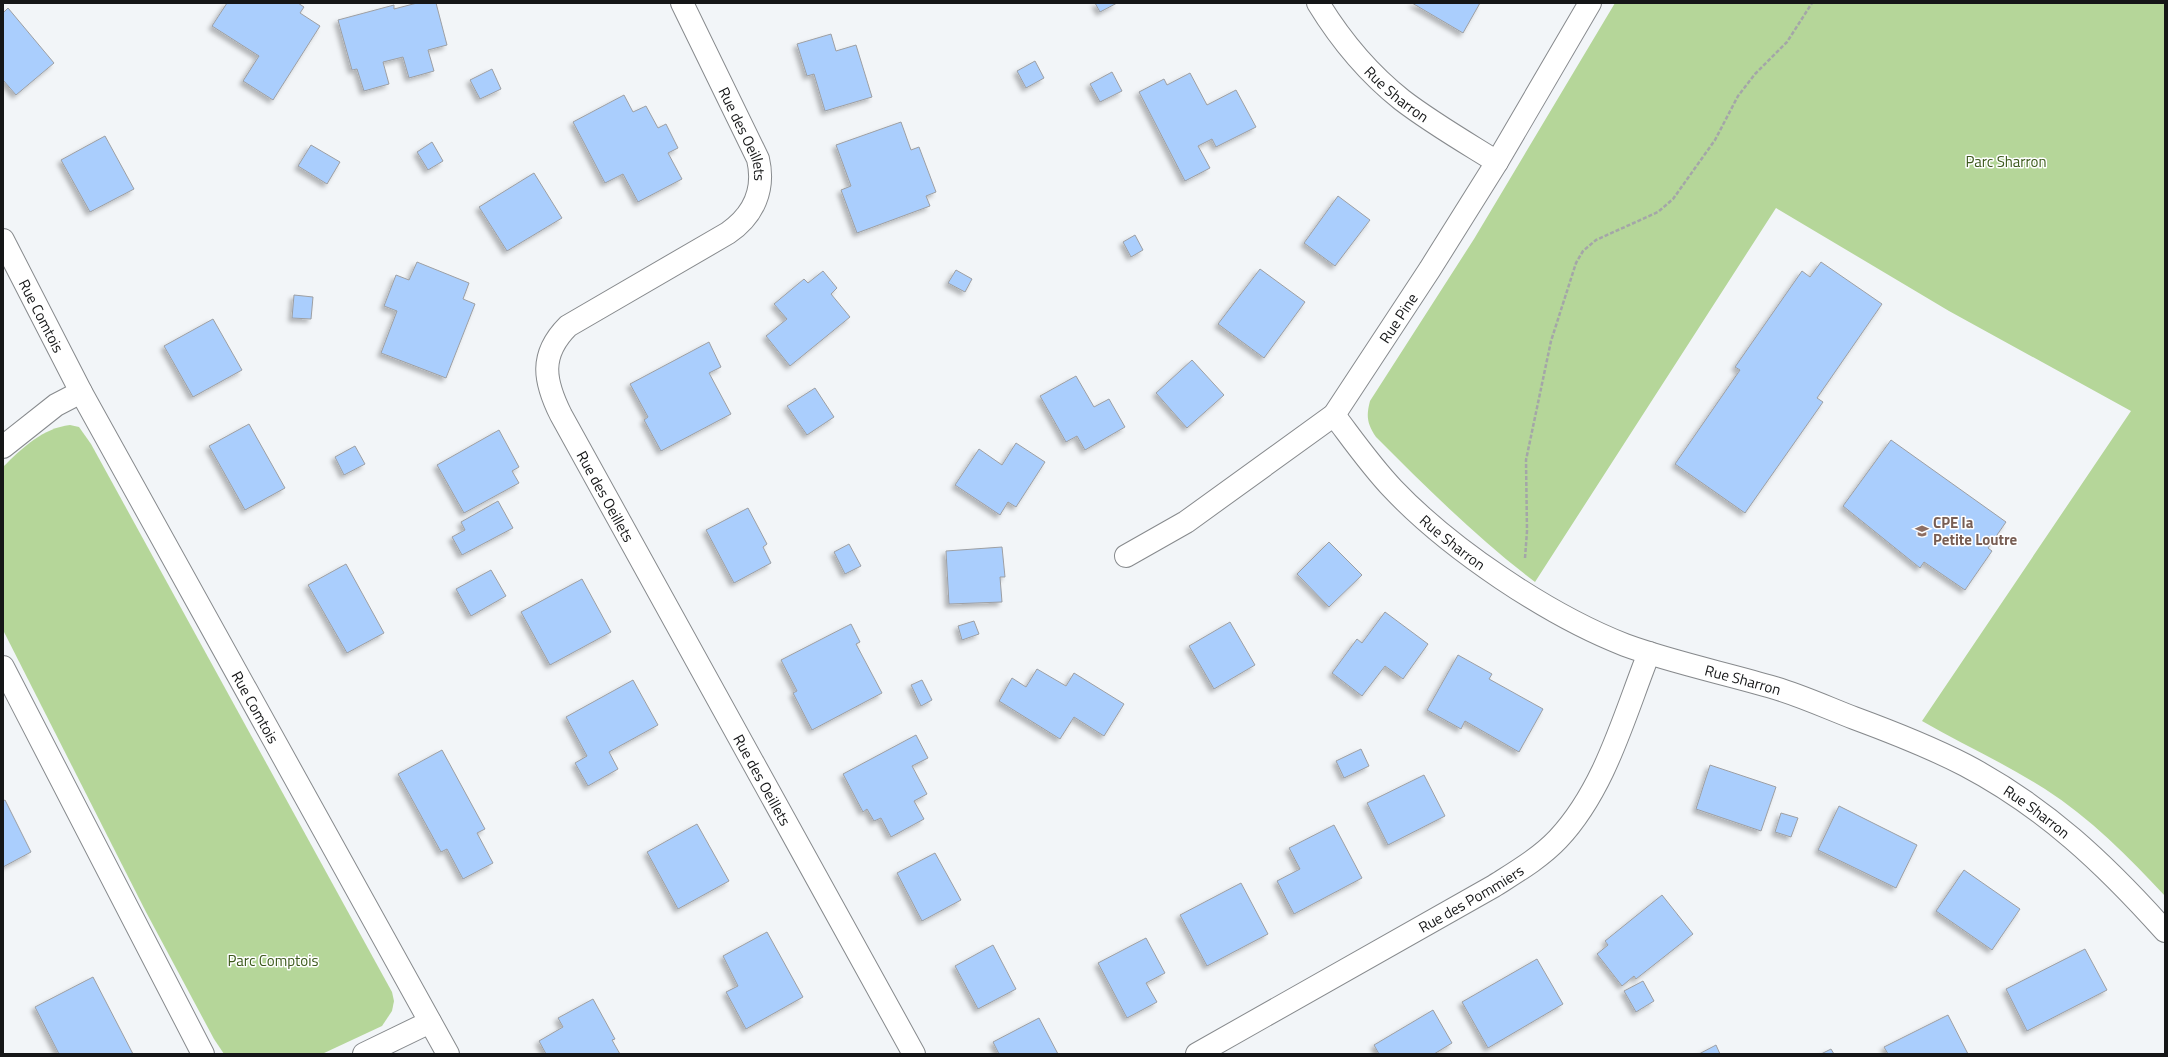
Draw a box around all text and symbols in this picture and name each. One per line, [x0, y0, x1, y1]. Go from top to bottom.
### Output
street label: Rue Sharron [1359, 60, 1434, 128]
street label: Rue des Oeillets [713, 83, 772, 181]
park label: Parc Sharron [1965, 150, 2047, 173]
street label: Rue Comtois [13, 275, 70, 356]
street label: Rue Pine [1373, 288, 1423, 347]
street label: Rue des Oeillets [571, 446, 640, 546]
street label: Rue Sharron [1415, 509, 1491, 575]
place label: CPE la Petite Loutre [1933, 511, 2018, 551]
school or university icon: CPE la Petite Loutre [1914, 523, 1930, 539]
street label: Rue Sharron [1702, 658, 1784, 701]
street label: Rue Comtois [226, 666, 285, 748]
street label: Rue des Oeillets [728, 730, 797, 830]
street label: Rue Sharron [1999, 779, 2075, 844]
street label: Rue des Pommiers [1414, 859, 1528, 938]
park label: Parc Comptois [228, 949, 319, 972]

